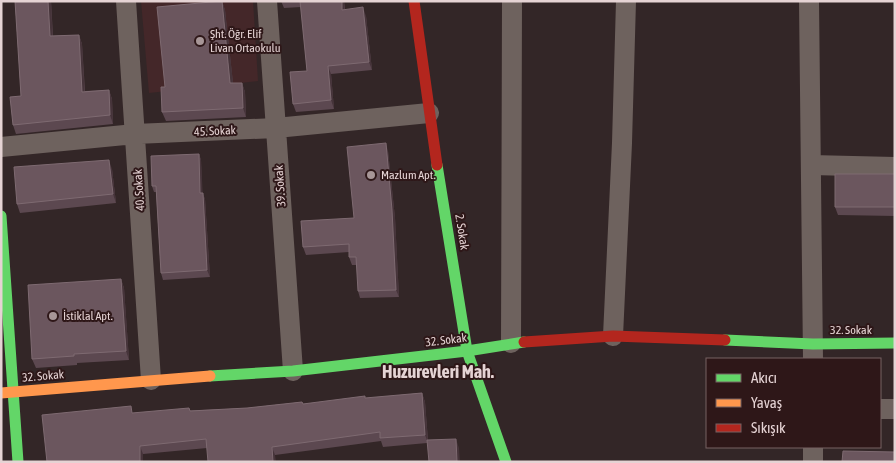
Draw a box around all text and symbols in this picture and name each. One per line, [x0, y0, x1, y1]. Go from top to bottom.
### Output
place label: Şht. Öğr. Elif Livan Ortaokulu [210, 27, 281, 55]
marker: Şht. Öğr. Elif Livan Ortaokulu [194, 35, 206, 47]
street label: 45. Sokak [194, 123, 237, 139]
street label: 39. Sokak [272, 164, 288, 207]
street label: 40. Sokak [131, 168, 147, 211]
place label: Mazlum Apt. [381, 168, 435, 182]
marker: Mazlum Apt. [365, 169, 377, 181]
street label: 2. Sokak [452, 213, 472, 252]
place label: İstiklal Apt. [63, 309, 113, 323]
marker: İstiklal Apt. [47, 310, 59, 322]
street label: 32. Sokak [830, 323, 873, 337]
street label: 32. Sokak [424, 330, 468, 350]
legend [706, 358, 881, 448]
district label: Huzurevleri Mah. [382, 361, 494, 382]
street label: 32. Sokak [22, 367, 65, 385]
text: Akıcı [751, 369, 777, 386]
text: Yavaş [751, 394, 782, 411]
text: Sıkışık [751, 419, 786, 436]

